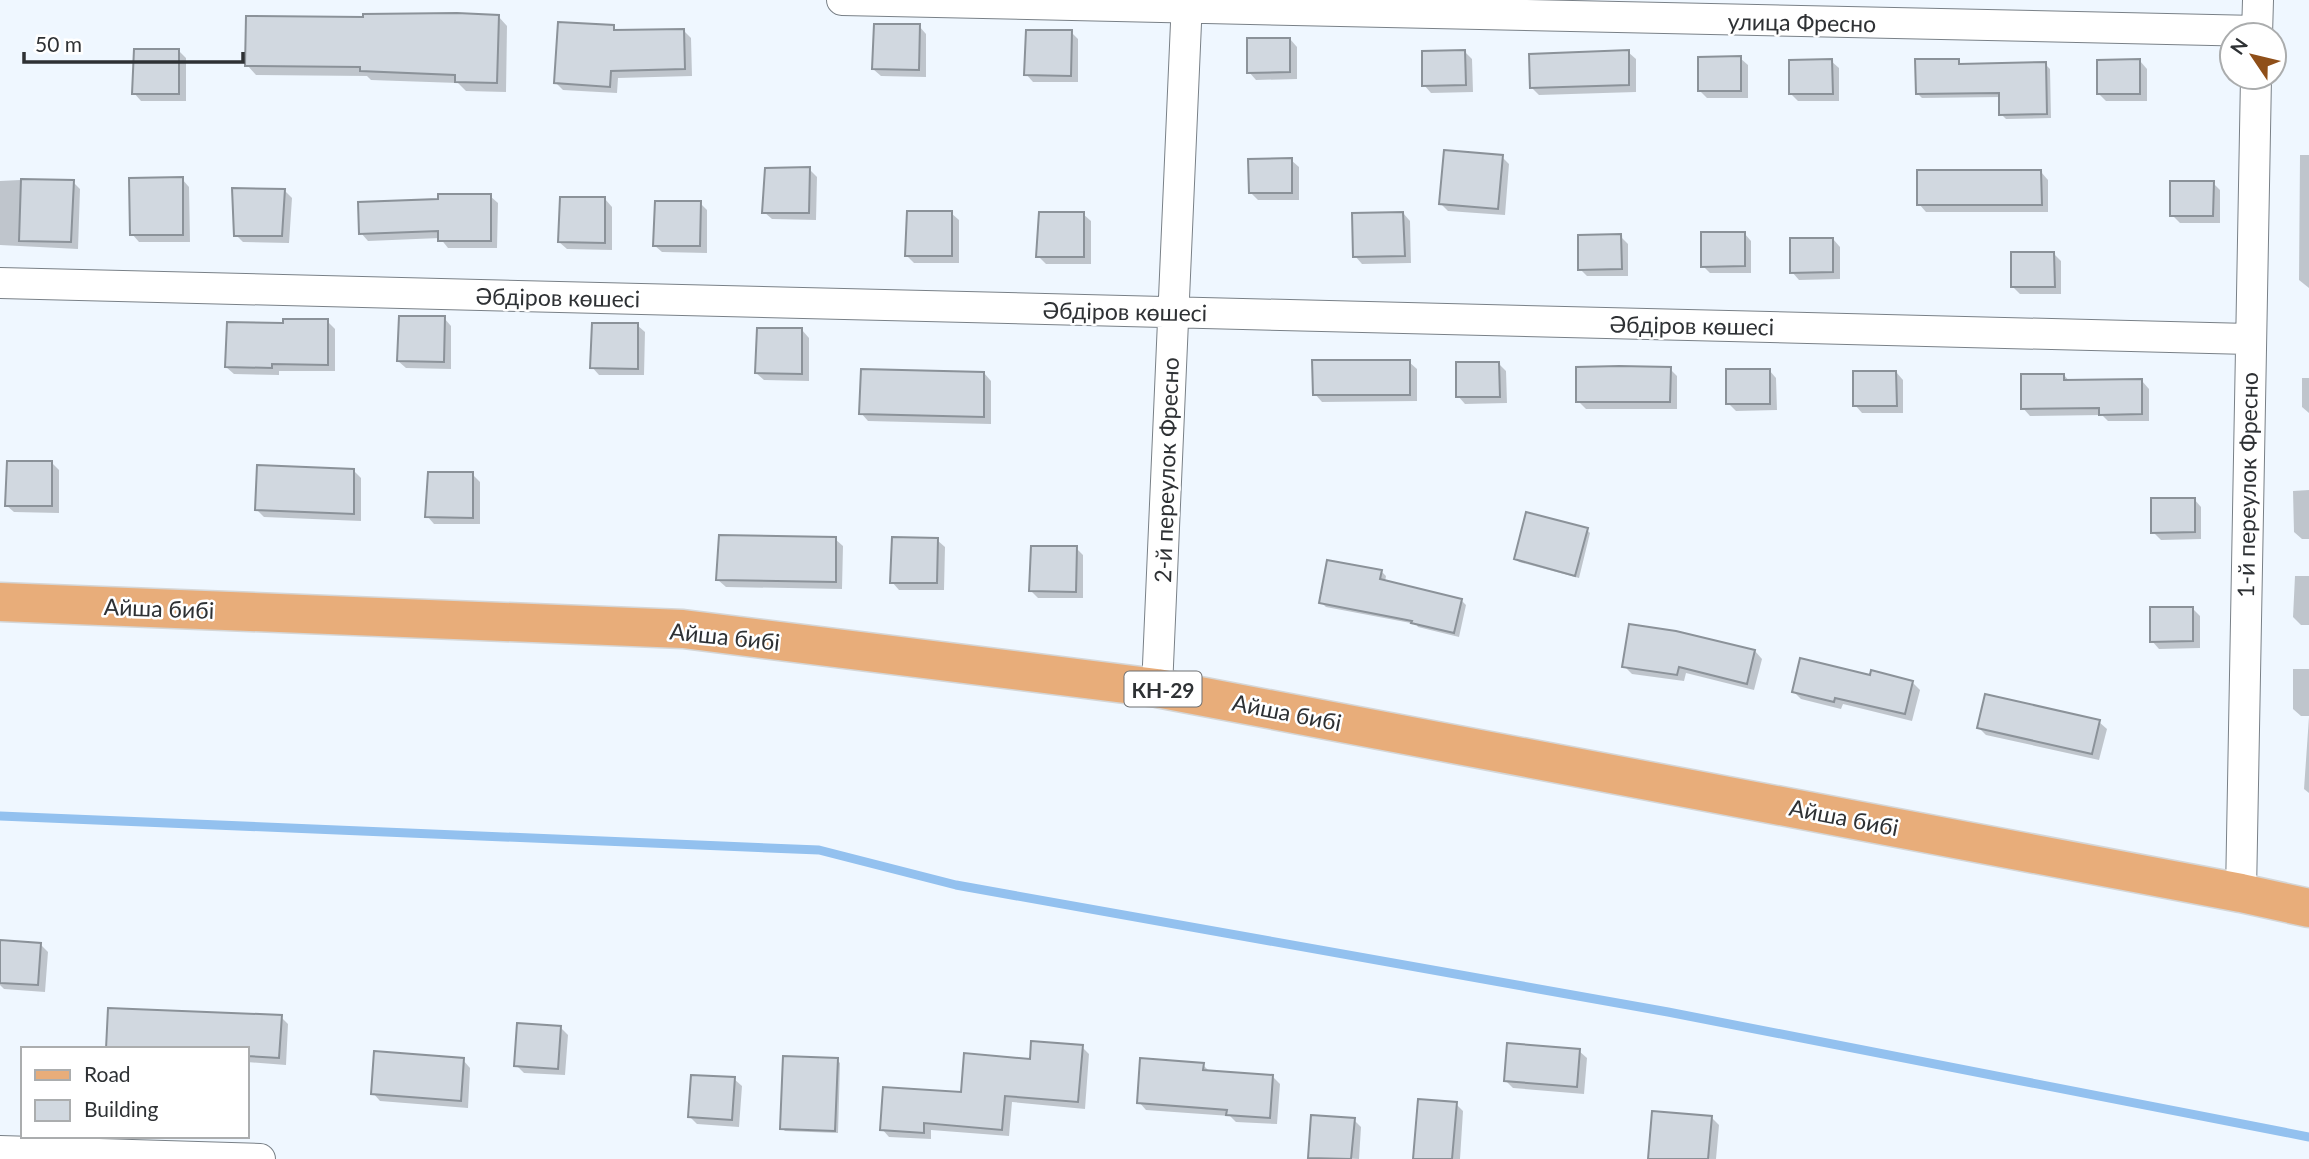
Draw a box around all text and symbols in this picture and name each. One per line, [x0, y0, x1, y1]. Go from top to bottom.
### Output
street label: улица Фресно [1728, 7, 1876, 37]
scale bar [24, 21, 243, 65]
north arrow [2218, 21, 2288, 91]
text: 50 m [35, 31, 82, 56]
text: N [2225, 33, 2252, 59]
street label: Әбдіров көшесі [475, 282, 641, 312]
street label: Әбдіров көшесі [1042, 296, 1208, 326]
street label: Әбдіров көшесі [1609, 310, 1775, 340]
street label: 2-й переулок Фресно [1148, 357, 1184, 583]
street label: 1-й переулок Фресно [2231, 372, 2263, 598]
street label: Айша бибі [103, 592, 215, 624]
street label: Айша бибі [669, 616, 781, 656]
road number: КН-29 [1124, 672, 1202, 706]
street label: Айша бибі [1230, 688, 1344, 736]
street label: Айша бибі [1787, 793, 1901, 841]
legend [21, 1047, 248, 1138]
text: Road [84, 1061, 131, 1086]
text: Building [84, 1096, 159, 1121]

